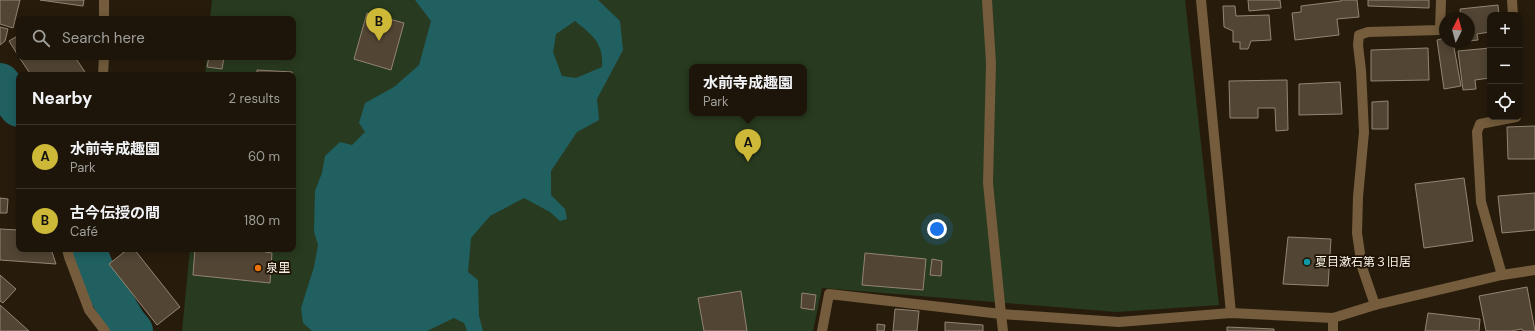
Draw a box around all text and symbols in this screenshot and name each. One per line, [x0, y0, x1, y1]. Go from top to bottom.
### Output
pin: B [366, 8, 392, 41]
north arrow [1439, 12, 1475, 48]
map controls [1487, 12, 1523, 120]
button: + [1487, 12, 1523, 48]
search box [16, 16, 296, 60]
icon: search [30, 27, 52, 49]
text: Search here [62, 28, 145, 48]
button: − [1487, 48, 1523, 84]
popup [689, 64, 807, 116]
text: 水前寺成趣園 [703, 73, 793, 93]
button: locate [1487, 84, 1523, 120]
text: Nearby [32, 87, 92, 109]
text: 2 results [229, 90, 280, 107]
text: Park [703, 93, 729, 110]
pin: A [735, 129, 761, 162]
text: 水前寺成趣園 [70, 139, 160, 159]
text: A [40, 148, 50, 165]
text: 60 m [248, 148, 280, 165]
text: Park [70, 159, 96, 176]
text: 古今伝授の間 [70, 203, 160, 223]
text: B [41, 212, 49, 229]
text: 180 m [244, 212, 280, 229]
your location [927, 219, 947, 239]
text: Café [70, 223, 98, 240]
place label: 夏目漱石第３旧居 [1315, 254, 1411, 270]
marker: 夏目漱石第３旧居 [1302, 257, 1312, 267]
place label: 泉里 [266, 260, 290, 276]
marker: 泉里 [253, 263, 263, 273]

